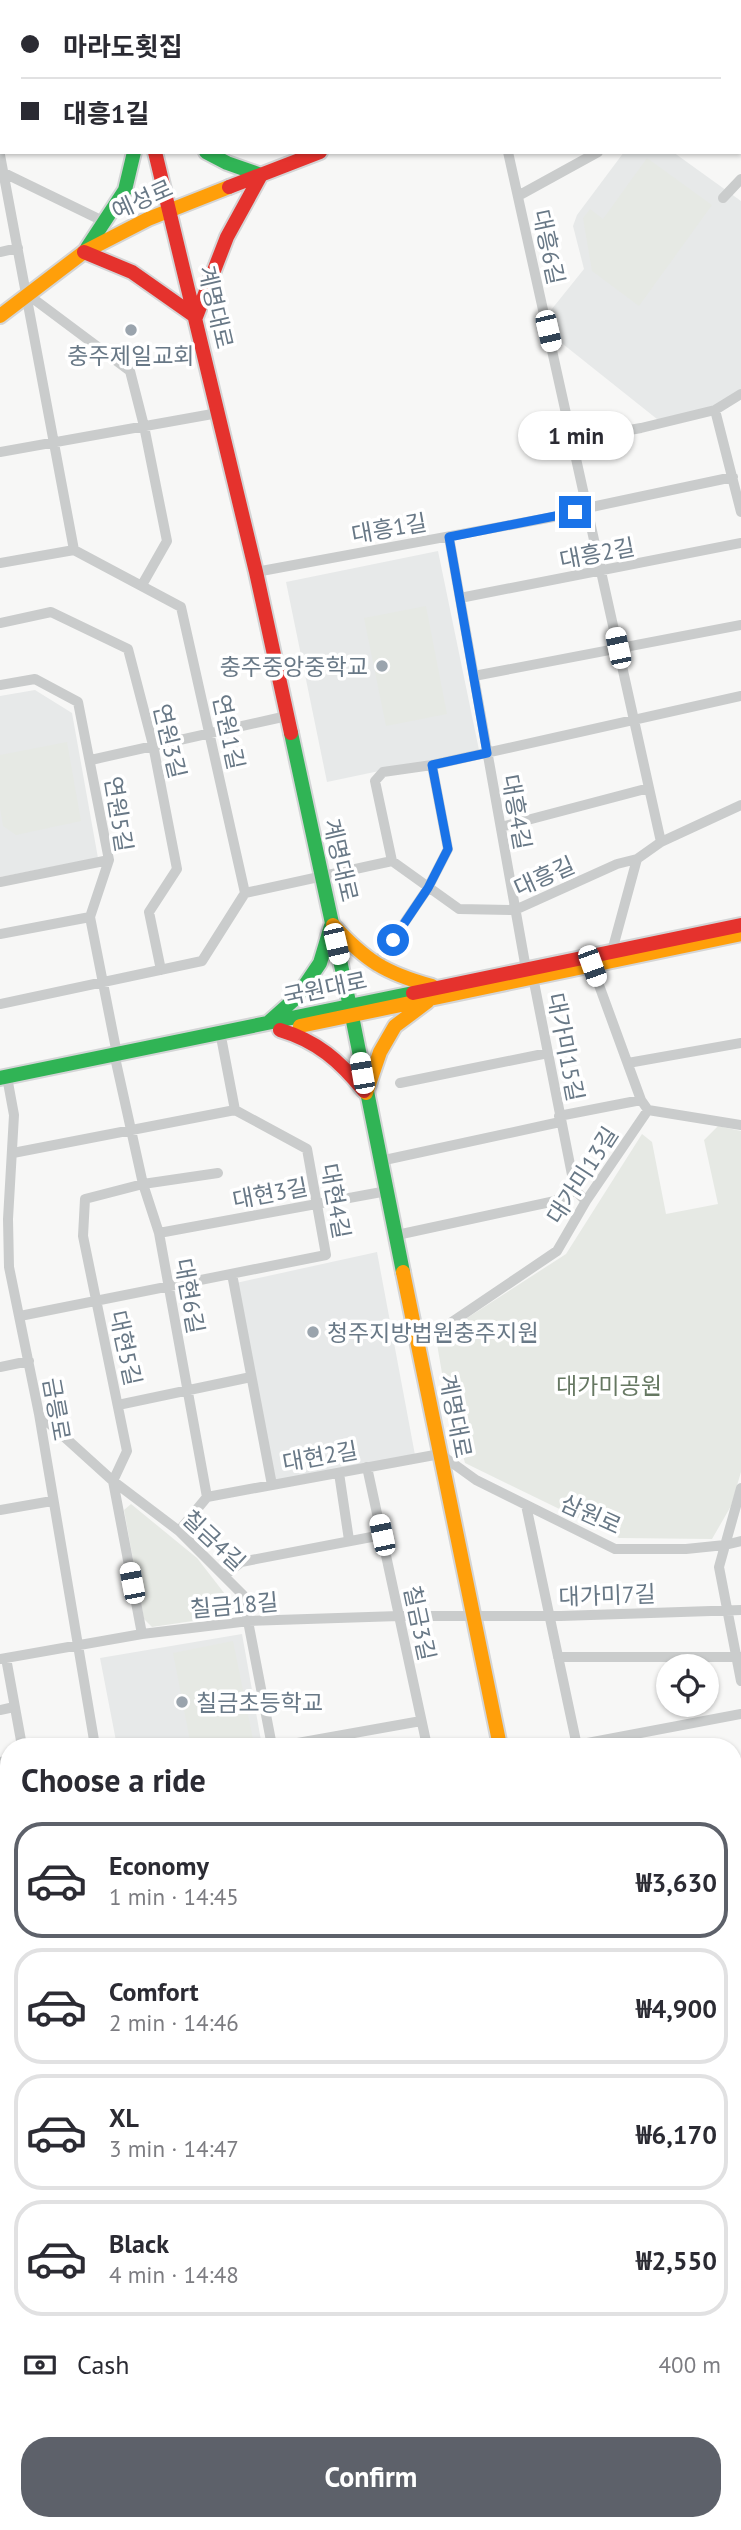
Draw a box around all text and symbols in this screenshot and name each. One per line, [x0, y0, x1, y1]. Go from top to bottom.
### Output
text: 마라도횟집 [63, 30, 183, 63]
text: 대흥1길 [63, 97, 150, 130]
street label: 예성로 [107, 173, 177, 225]
street label: 대흥6길 [527, 207, 571, 287]
street label: 계명대로 [192, 263, 240, 351]
car [534, 308, 563, 354]
marker: 충주제일교회 [123, 322, 139, 338]
place label: 충주제일교회 [68, 341, 194, 370]
callout: 1 min [517, 410, 633, 460]
text: 1 min [548, 421, 604, 450]
route end [559, 496, 591, 528]
street label: 대흥1길 [349, 507, 429, 549]
street label: 대흥2길 [557, 532, 637, 574]
car [604, 625, 633, 671]
place label: 충주중앙중학교 [220, 652, 368, 681]
marker: 충주중앙중학교 [374, 658, 390, 674]
street label: 연원1길 [207, 692, 251, 772]
street label: 연원3길 [147, 701, 193, 781]
street label: 대흥4길 [496, 772, 538, 852]
street label: 연원5길 [99, 774, 139, 854]
street label: 계명대로 [317, 816, 365, 904]
street label: 대흥길 [509, 850, 579, 902]
car [322, 921, 351, 967]
route start [377, 924, 409, 956]
car [575, 943, 610, 989]
street label: 국원대로 [281, 965, 369, 1011]
street label: 대가미15길 [541, 990, 591, 1104]
car [349, 1050, 376, 1096]
street label: 대가미13길 [540, 1121, 624, 1229]
street label: 대현4길 [315, 1161, 357, 1241]
street label: 대현3길 [230, 1172, 310, 1214]
street label: 대현6길 [169, 1256, 211, 1336]
street label: 대현5길 [104, 1308, 148, 1388]
place label: 청주지방법원충주지원 [327, 1318, 539, 1347]
marker: 청주지방법원충주지원 [305, 1324, 321, 1340]
park label: 대가미공원 [556, 1371, 662, 1400]
street label: 계명대로 [434, 1372, 478, 1460]
street label: 금릉로 [37, 1375, 77, 1443]
street label: 대현2길 [280, 1435, 360, 1477]
street label: 삼원로 [556, 1488, 626, 1540]
street label: 칠금4길 [176, 1503, 252, 1577]
car [368, 1512, 397, 1558]
car [118, 1560, 147, 1606]
street label: 대가미7길 [558, 1579, 656, 1611]
street label: 칠금3길 [398, 1583, 442, 1663]
street label: 칠금18길 [189, 1587, 279, 1623]
map controls [656, 1654, 719, 1717]
button: locate [656, 1654, 719, 1717]
place label: 칠금초등학교 [196, 1688, 323, 1717]
marker: 칠금초등학교 [174, 1694, 190, 1710]
text: Choose a ride [21, 1759, 206, 1801]
icon: car [25, 1849, 88, 1912]
text: Economy [109, 1849, 209, 1882]
text: ₩3,630 [636, 1866, 717, 1899]
text: 1 min · 14:45 [109, 1882, 239, 1911]
icon: car [25, 1975, 88, 2038]
text: Comfort [109, 1975, 199, 2008]
text: ₩4,900 [636, 1992, 717, 2025]
text: 2 min · 14:46 [109, 2008, 239, 2037]
icon: car [25, 2101, 88, 2164]
text: XL [109, 2101, 139, 2134]
text: ₩6,170 [636, 2118, 717, 2151]
text: 3 min · 14:47 [109, 2134, 239, 2163]
icon: car [25, 2227, 88, 2290]
text: Black [109, 2227, 169, 2260]
text: ₩2,550 [636, 2244, 717, 2277]
text: 4 min · 14:48 [109, 2260, 239, 2289]
icon: cash [21, 2346, 59, 2384]
text: Cash [77, 2348, 129, 2381]
text: 400 m [659, 2350, 721, 2379]
button: Confirm [21, 2437, 721, 2517]

